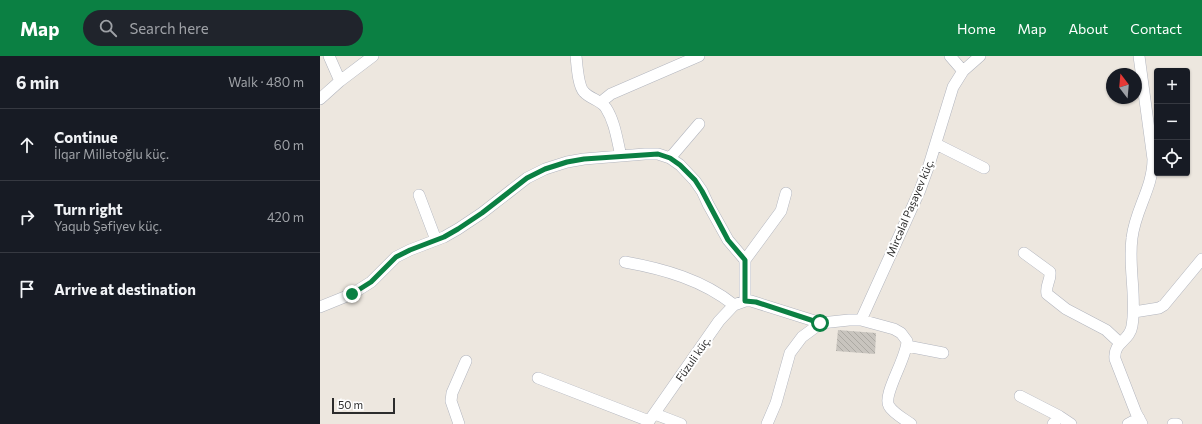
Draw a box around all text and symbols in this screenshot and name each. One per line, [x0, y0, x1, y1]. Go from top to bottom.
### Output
search box [83, 10, 363, 46]
text: Map [20, 17, 59, 40]
icon: search [97, 17, 119, 39]
text: Search here [129, 19, 209, 37]
text: Home [957, 20, 996, 37]
text: Map [1018, 20, 1046, 37]
text: About [1068, 20, 1108, 37]
text: Contact [1130, 20, 1182, 37]
north arrow [1106, 68, 1142, 104]
map controls [1154, 68, 1190, 176]
button: + [1154, 68, 1190, 104]
text: 6 min [16, 72, 59, 93]
text: Walk · 480 m [228, 74, 304, 90]
button: − [1154, 104, 1190, 140]
text: Continue [54, 128, 118, 146]
icon: ahead [16, 134, 38, 156]
text: 60 m [274, 137, 304, 153]
button: locate [1154, 140, 1190, 176]
text: İlqar Millətoğlu küç. [54, 146, 169, 162]
street label: Mircəlal Paşayev küç. [883, 157, 936, 258]
text: Turn right [54, 200, 123, 218]
icon: right [16, 206, 38, 228]
text: 420 m [267, 209, 304, 225]
text: Yaqub Şəfiyev küç. [54, 218, 162, 234]
icon: arrive [16, 278, 38, 300]
text: Arrive at destination [54, 280, 196, 298]
route end [343, 285, 361, 303]
route start [811, 314, 829, 332]
street label: Füzuli küç. [672, 333, 713, 384]
scale bar [332, 396, 395, 415]
text: 50 m [338, 398, 363, 411]

